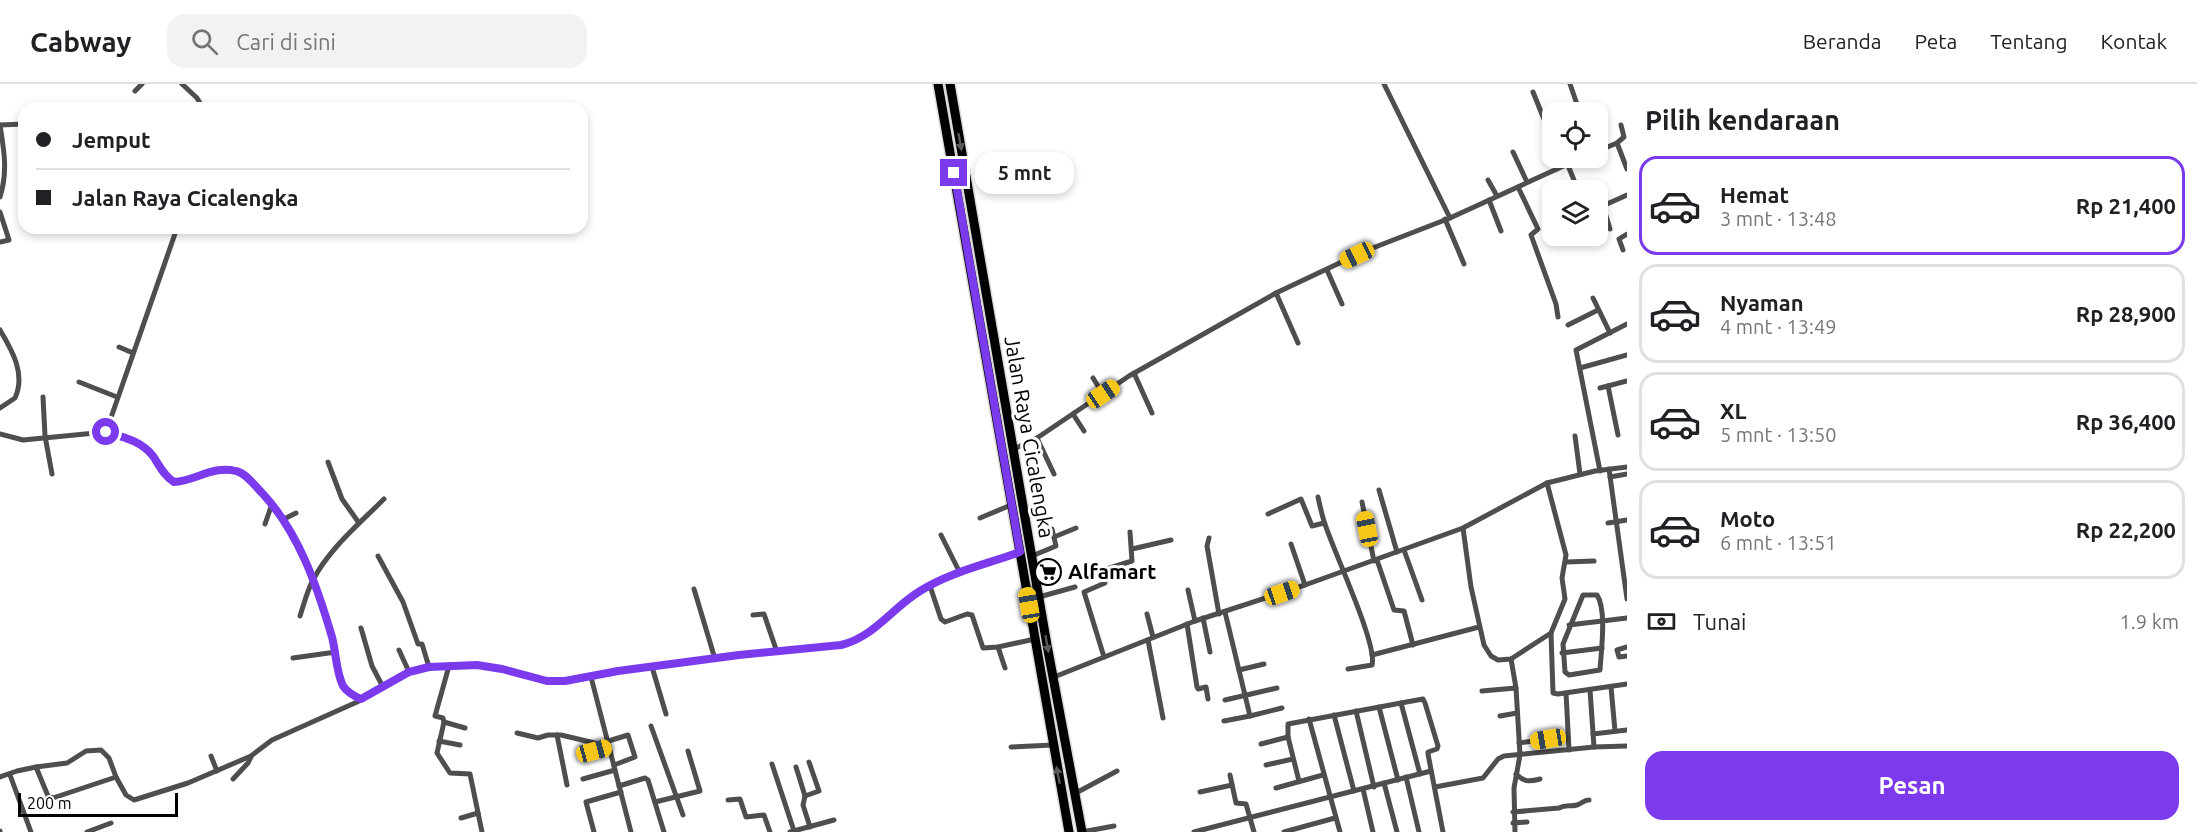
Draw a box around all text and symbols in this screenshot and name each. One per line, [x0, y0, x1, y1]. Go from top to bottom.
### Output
search box [167, 14, 587, 68]
icon: search [188, 25, 221, 58]
text: Cabway [30, 26, 131, 57]
text: Cari di sini [236, 29, 336, 54]
text: Beranda [1803, 29, 1882, 53]
text: Peta [1915, 29, 1957, 53]
text: Tentang [1990, 29, 2068, 53]
text: Kontak [2101, 29, 2167, 53]
map controls [1542, 102, 1608, 246]
button: locate [1542, 102, 1608, 168]
text: Pilih kendaraan [1645, 105, 1840, 135]
text: Jemput [72, 127, 151, 152]
one-way arrow [956, 132, 965, 151]
callout: 5 mnt [975, 152, 1074, 194]
route end [940, 159, 967, 186]
text: 5 mnt [998, 161, 1051, 184]
icon: car [1648, 179, 1702, 233]
button: layers [1542, 180, 1608, 246]
text: Hemat [1720, 182, 1789, 207]
text: Jalan Raya Cicalengka [72, 185, 299, 210]
text: Rp 21,400 [2076, 193, 2176, 218]
text: 3 mnt · 13:48 [1720, 207, 1837, 230]
car [1337, 239, 1377, 271]
icon: car [1648, 287, 1702, 341]
text: Nyaman [1720, 290, 1804, 315]
text: Rp 28,900 [2076, 301, 2176, 326]
text: 4 mnt · 13:49 [1720, 315, 1837, 338]
street label: Jalan Raya Cicalengka [1000, 334, 1060, 540]
car [1083, 376, 1123, 412]
icon: car [1648, 395, 1702, 449]
text: XL [1720, 398, 1747, 423]
text: Rp 36,400 [2076, 409, 2176, 434]
route start [92, 418, 119, 445]
text: 5 mnt · 13:50 [1720, 423, 1837, 446]
icon: car [1648, 503, 1702, 557]
text: Moto [1720, 506, 1775, 531]
car [1355, 510, 1379, 548]
text: Rp 22,200 [2076, 517, 2176, 542]
text: 6 mnt · 13:51 [1720, 531, 1837, 554]
supermarket icon: Alfamart [1033, 557, 1063, 587]
place label: Alfamart [1068, 559, 1156, 583]
car [1262, 579, 1302, 607]
car [1017, 586, 1041, 624]
icon: cash [1645, 605, 1678, 638]
text: Tunai [1693, 609, 1746, 634]
text: 1.9 km [2120, 610, 2179, 633]
one-way arrow [1043, 635, 1052, 654]
car [1529, 727, 1567, 751]
car [574, 738, 614, 764]
button: Pesan [1645, 751, 2179, 820]
one-way arrow [1053, 765, 1062, 784]
scale bar [18, 790, 178, 818]
text: 200 m [27, 794, 72, 812]

